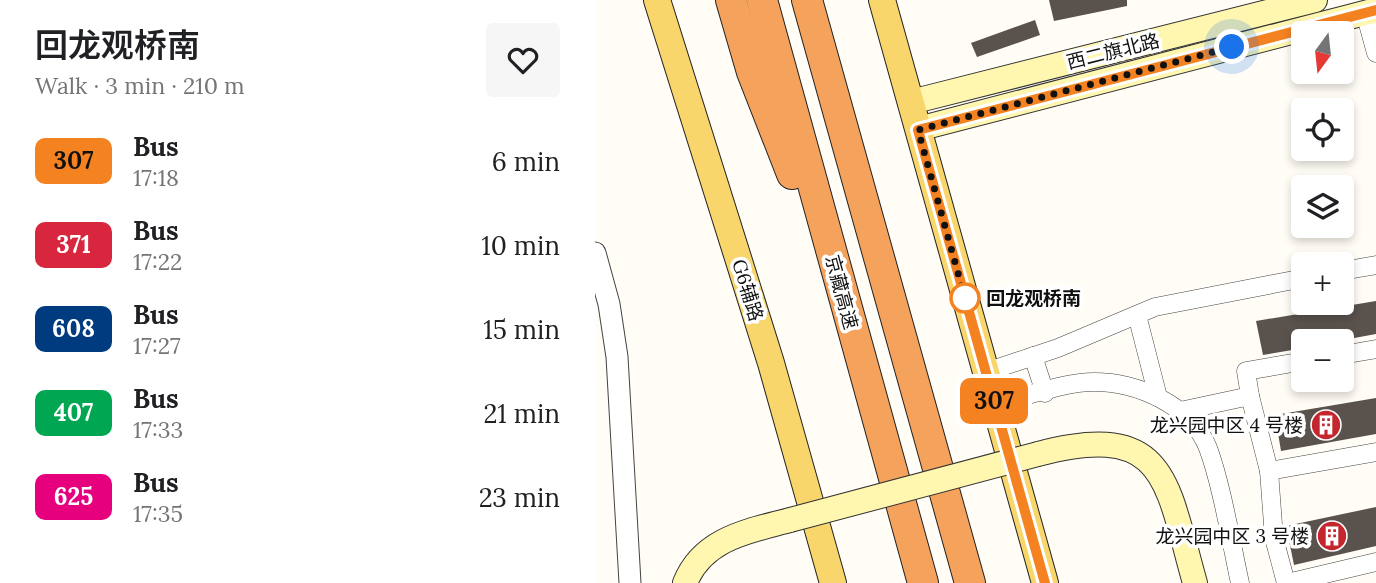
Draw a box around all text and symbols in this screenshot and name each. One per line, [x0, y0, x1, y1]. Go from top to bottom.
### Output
north arrow [1291, 21, 1355, 84]
map controls [1291, 21, 1354, 392]
button: heart [486, 23, 560, 97]
text: 回龙观桥南 [35, 24, 200, 66]
street label: 西二旗北路 [1064, 28, 1162, 74]
your location [1214, 29, 1249, 64]
text: Walk · 3 min · 210 m [35, 71, 245, 100]
button: locate [1291, 98, 1354, 161]
text: Bus [133, 130, 179, 163]
text: 307 [54, 145, 93, 176]
text: 6 min [492, 145, 560, 178]
text: 17:18 [133, 163, 179, 192]
button: layers [1291, 175, 1354, 238]
text: Bus [133, 214, 179, 247]
text: 371 [56, 229, 91, 260]
text: 10 min [481, 229, 560, 262]
text: 17:22 [133, 247, 182, 276]
street label: 京藏高速 [821, 252, 863, 332]
button: + [1291, 252, 1354, 315]
street label: G6辅路 [727, 256, 769, 324]
marker: 回龙观桥南 [950, 283, 980, 313]
place label: 回龙观桥南 [986, 286, 1081, 310]
text: Bus [133, 298, 179, 331]
text: 608 [52, 313, 95, 344]
text: 15 min [483, 313, 560, 346]
button: − [1291, 329, 1354, 392]
text: 17:27 [133, 331, 181, 360]
line badge: 307 [954, 378, 1034, 424]
text: Bus [133, 382, 179, 415]
text: 307 [974, 385, 1014, 416]
text: 407 [54, 397, 93, 428]
text: 21 min [483, 397, 560, 430]
building icon: 龙兴园中区 4 号楼 [1309, 408, 1343, 442]
place label: 龙兴园中区 4 号楼 [1150, 413, 1303, 437]
text: 17:33 [133, 415, 183, 444]
text: Bus [133, 466, 179, 499]
text: 625 [54, 481, 93, 512]
text: 23 min [479, 481, 560, 514]
text: 17:35 [133, 499, 183, 528]
building icon: 龙兴园中区 3 号楼 [1315, 519, 1349, 553]
place label: 龙兴园中区 3 号楼 [1155, 524, 1309, 548]

